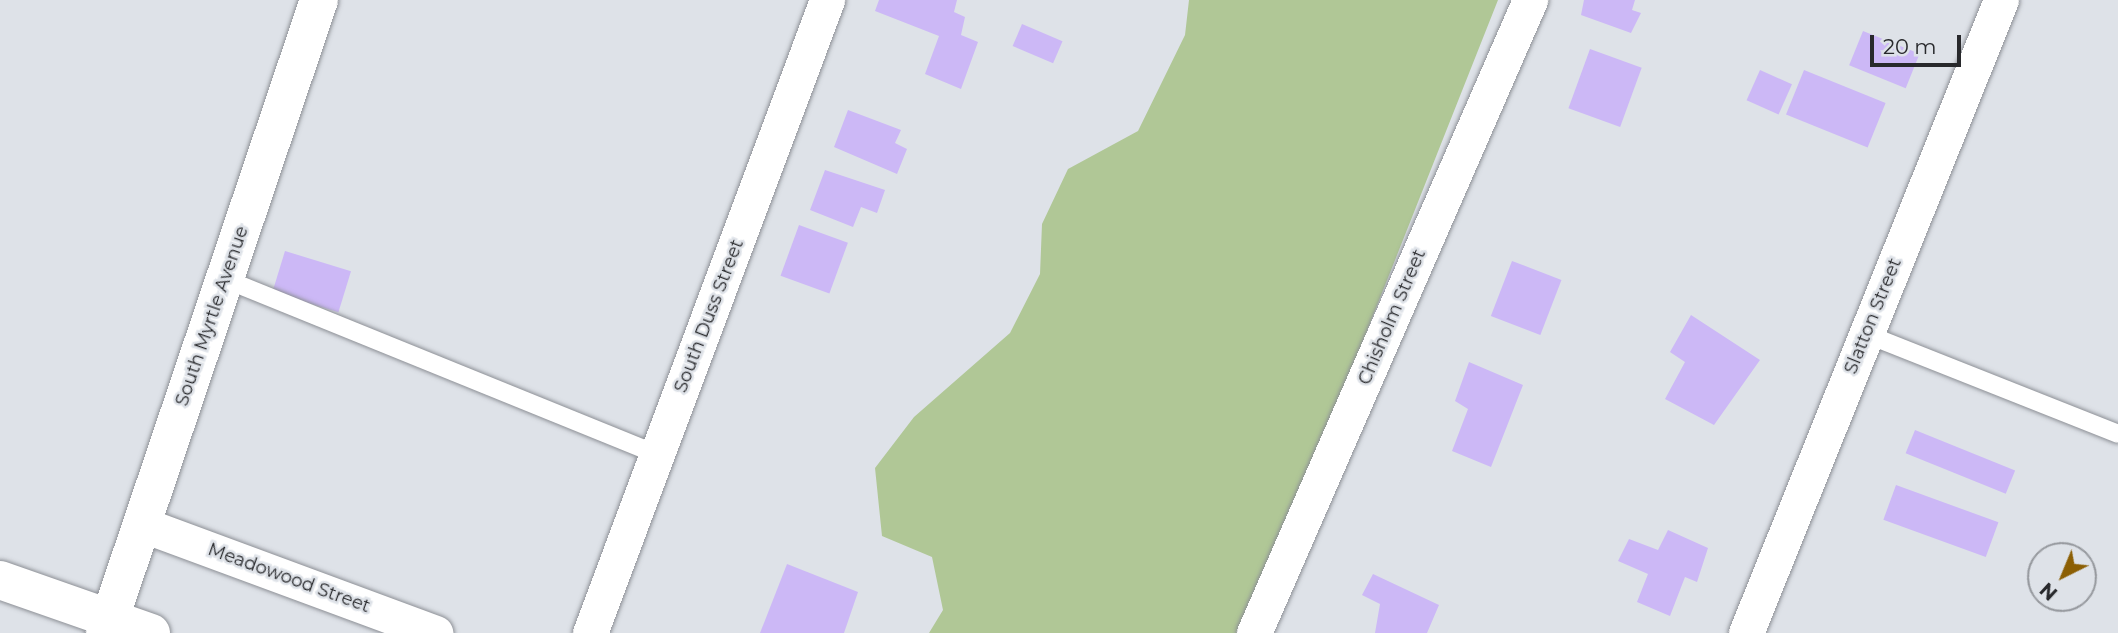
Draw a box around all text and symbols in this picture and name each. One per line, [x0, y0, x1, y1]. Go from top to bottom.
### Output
scale bar [1873, 21, 1964, 65]
text: 20 m [1883, 34, 1937, 59]
street label: South Myrtle Avenue [171, 223, 253, 409]
street label: South Duss Street [670, 236, 748, 396]
street label: Chisholm Street [1354, 246, 1430, 388]
street label: Slatton Street [1840, 255, 1906, 377]
street label: Meadowood Street [205, 539, 373, 617]
north arrow [2027, 542, 2097, 612]
text: N [2035, 578, 2062, 605]

